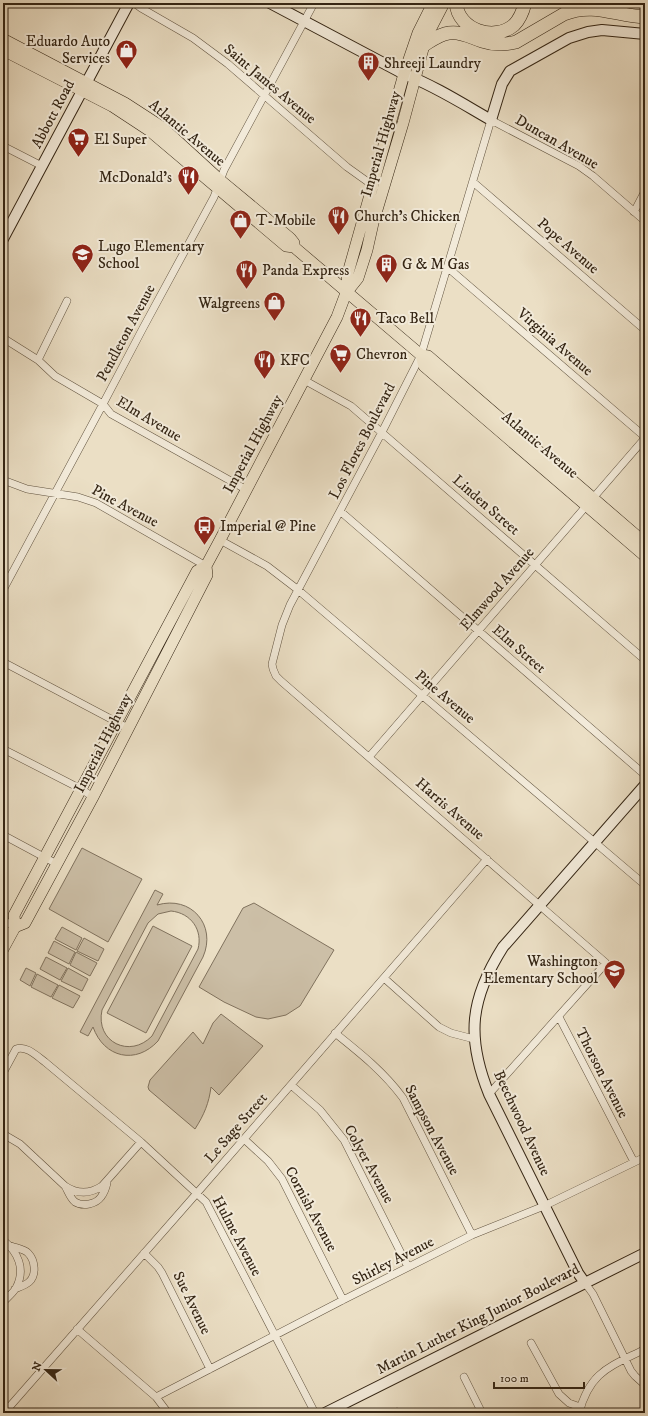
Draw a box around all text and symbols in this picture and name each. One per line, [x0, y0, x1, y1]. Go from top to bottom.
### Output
place label: Eduardo Auto Services [26, 32, 110, 68]
shop icon: Eduardo Auto Services [113, 37, 139, 70]
street label: Saint James Avenue [220, 40, 320, 128]
building icon: Shreeji Laundry [356, 50, 382, 83]
place label: Shreeji Laundry [384, 54, 482, 73]
street label: Abbott Road [27, 76, 79, 151]
street label: Imperial Highway [357, 88, 405, 199]
street label: Atlantic Avenue [145, 95, 229, 171]
street label: Duncan Avenue [512, 110, 602, 174]
supermarket icon: El Super [66, 126, 92, 159]
place label: El Super [94, 130, 147, 149]
restaurant icon: McDonald's [175, 164, 201, 197]
place label: McDonald's [99, 168, 172, 187]
restaurant icon: Church's Chicken [326, 203, 352, 236]
shop icon: T-Mobile [227, 207, 253, 240]
place label: Church's Chicken [354, 207, 460, 226]
place label: T-Mobile [256, 211, 316, 230]
street label: Pope Avenue [533, 214, 603, 278]
place label: Lugo Elementary School [98, 237, 205, 273]
school or university icon: Lugo Elementary School [70, 242, 96, 275]
building icon: G & M Gas [374, 251, 400, 284]
place label: G & M Gas [402, 255, 469, 274]
restaurant icon: Panda Express [234, 257, 260, 290]
place label: Panda Express [262, 261, 349, 280]
street label: Pendleton Avenue [92, 281, 160, 385]
shop icon: Walgreens [262, 290, 288, 323]
place label: Walgreens [197, 294, 260, 313]
street label: Virginia Avenue [512, 303, 597, 380]
restaurant icon: Taco Bell [348, 305, 374, 338]
place label: Taco Bell [376, 309, 435, 328]
supermarket icon: Chevron [327, 341, 353, 374]
place label: Chevron [356, 345, 407, 364]
restaurant icon: KFC [251, 347, 277, 380]
place label: KFC [280, 351, 310, 370]
street label: Los Flores Boulevard [324, 379, 400, 502]
street label: Imperial Highway [219, 391, 287, 497]
street label: Elm Avenue [113, 392, 185, 446]
street label: Atlantic Avenue [498, 407, 582, 483]
street label: Linden Street [449, 471, 524, 539]
street label: Pine Avenue [88, 480, 162, 532]
bus stop icon: Imperial @ Pine [192, 513, 218, 546]
place label: Imperial @ Pine [220, 517, 316, 536]
street label: Elmwood Avenue [456, 543, 538, 635]
street label: Elm Street [488, 620, 550, 678]
street label: Pine Avenue [411, 666, 479, 728]
street label: Imperial Highway [70, 689, 137, 796]
street label: Harris Avenue [412, 774, 488, 844]
place label: Washington Elementary School [483, 952, 598, 988]
school or university icon: Washington Elementary School [601, 957, 627, 990]
street label: Thorson Avenue [571, 1025, 633, 1121]
street label: Beechwood Avenue [489, 1067, 555, 1179]
street label: Sampson Avenue [400, 1082, 464, 1178]
street label: Le Sage Street [200, 1089, 272, 1167]
street label: Colyer Avenue [340, 1121, 398, 1207]
street label: Cornish Avenue [281, 1163, 341, 1255]
street label: Hulme Avenue [208, 1193, 266, 1279]
street label: Shirley Avenue [349, 1232, 437, 1290]
street label: Martin Luther King Junior Boulevard [373, 1259, 583, 1379]
street label: Sue Avenue [169, 1268, 215, 1338]
north arrow [26, 1350, 66, 1390]
text: N [29, 1360, 46, 1373]
scale bar [494, 1364, 584, 1390]
text: 100 m [500, 1371, 529, 1386]

